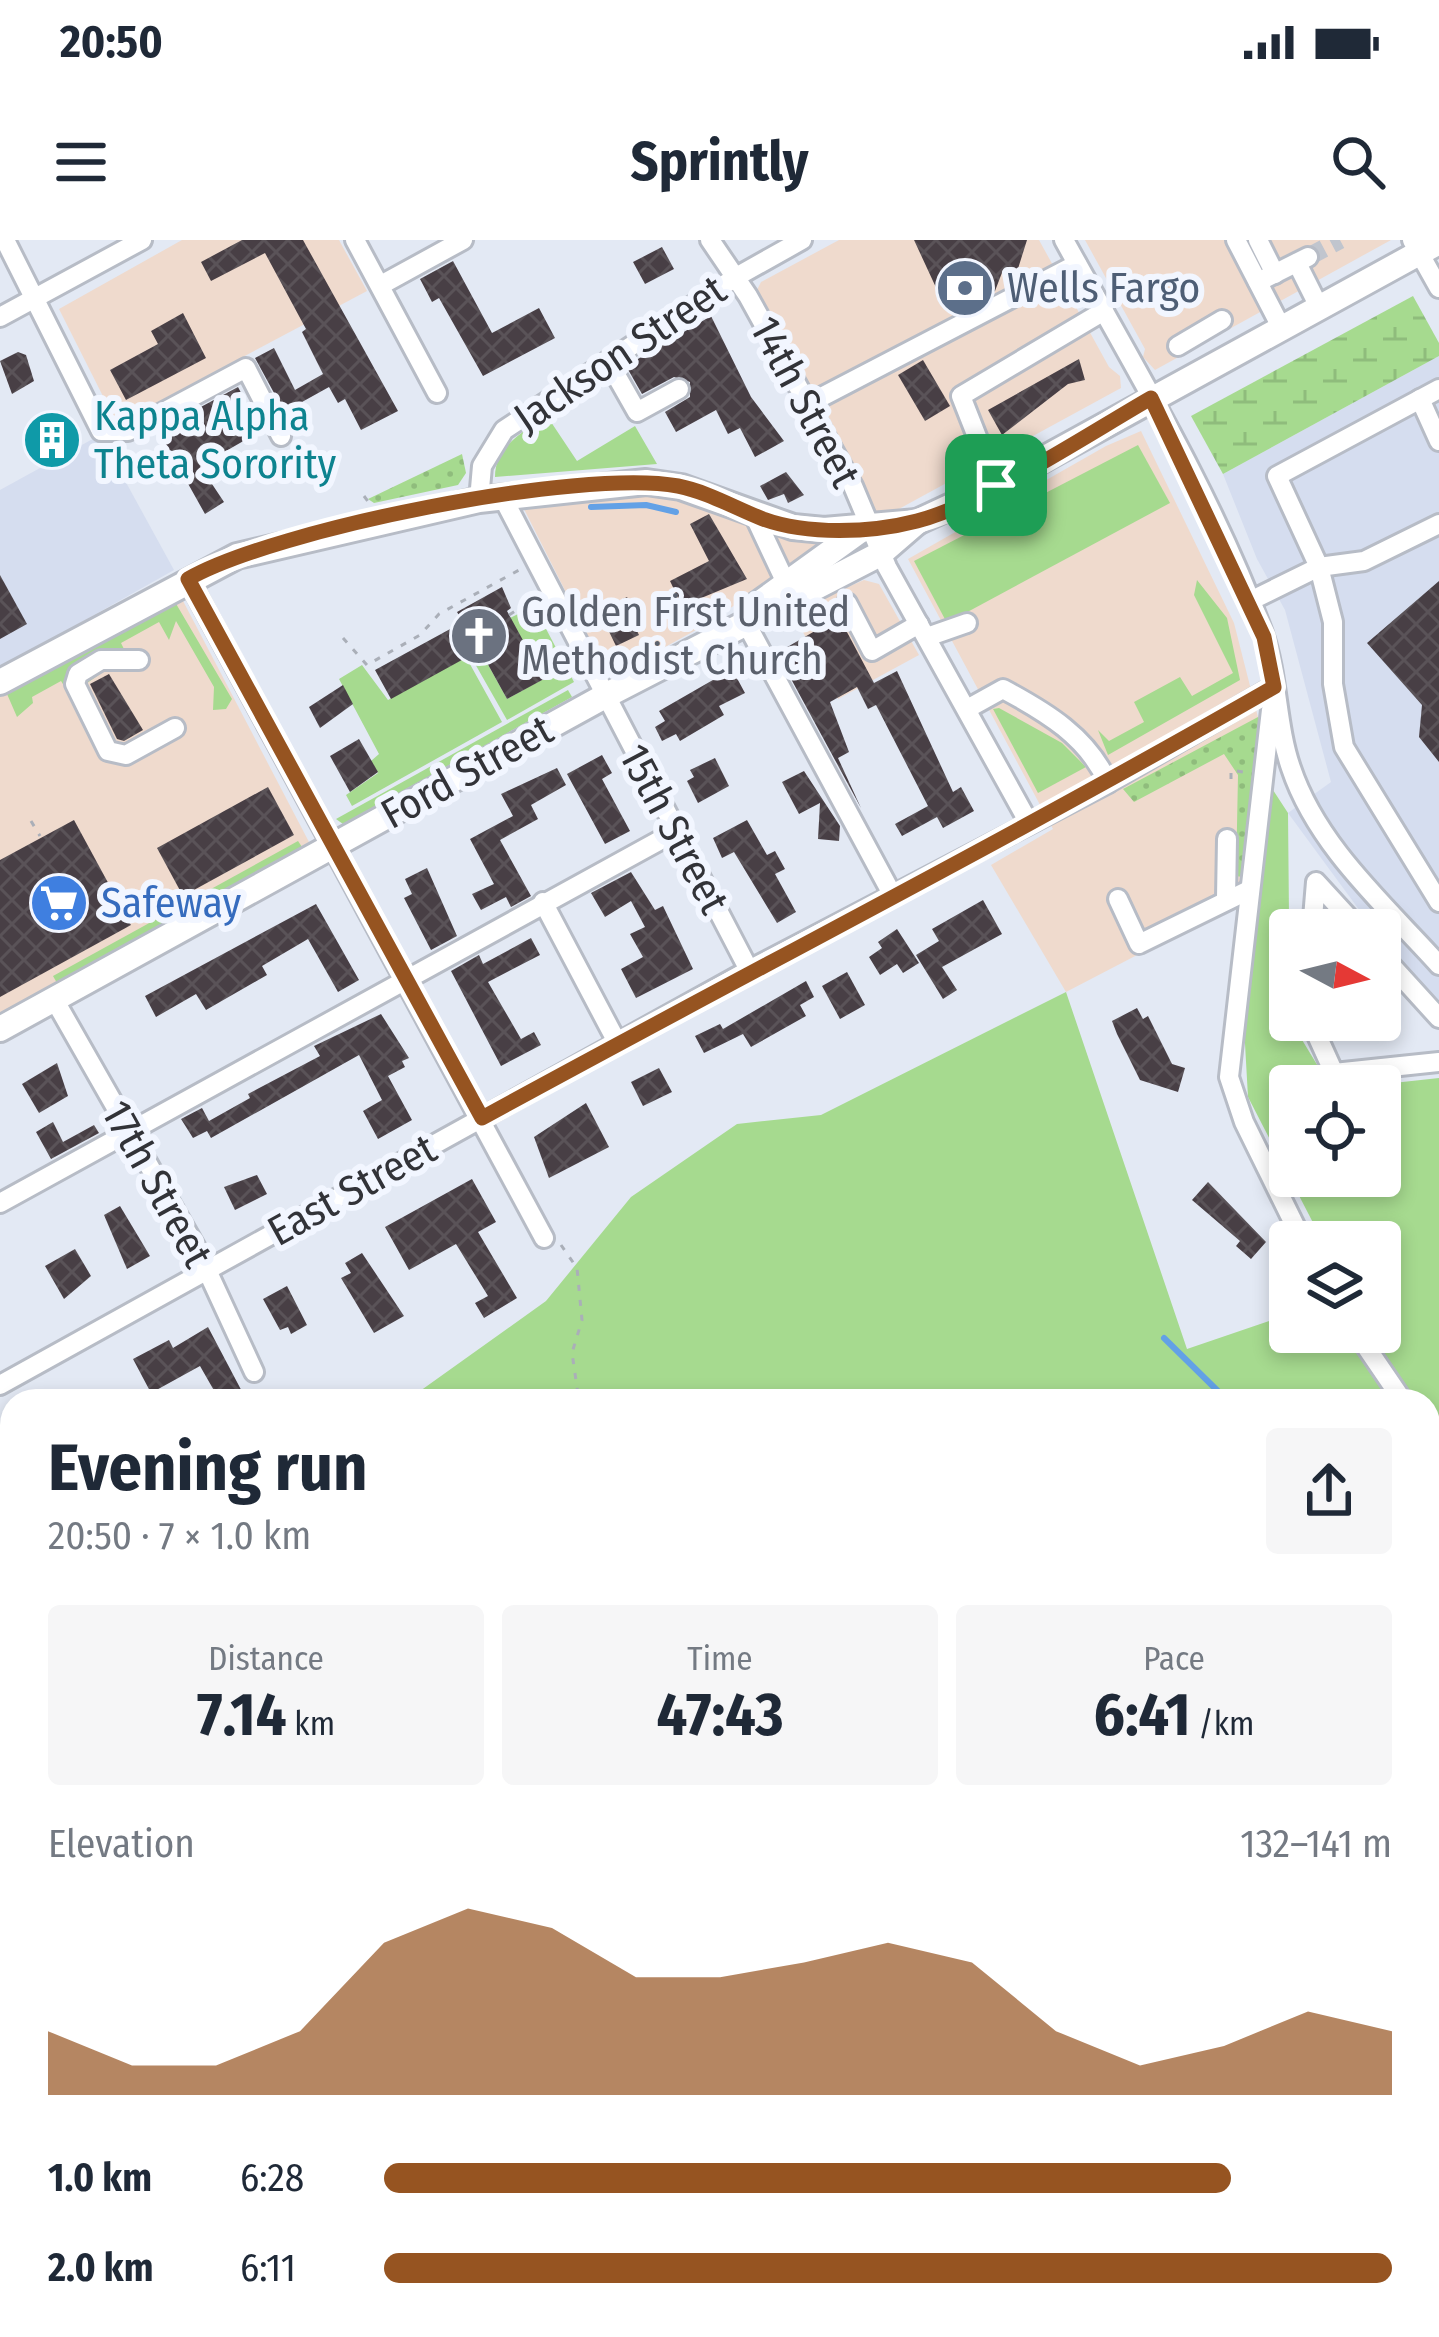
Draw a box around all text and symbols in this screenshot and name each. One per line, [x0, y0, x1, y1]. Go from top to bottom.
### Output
text: 20:50 [60, 15, 163, 69]
icon: menu [48, 129, 114, 195]
icon: search [1325, 129, 1391, 195]
text: Sprintly [631, 130, 808, 194]
bank icon: Wells Fargo [934, 257, 996, 319]
place label: Wells Fargo [1007, 263, 1200, 313]
street label: Jackson Street [505, 265, 736, 443]
street label: 14th Street [739, 308, 871, 496]
place label: Kappa Alpha Theta Sorority [94, 391, 337, 489]
building icon: Kappa Alpha Theta Sorority [21, 409, 83, 471]
pin [945, 434, 1047, 536]
icon: arrive [963, 452, 1029, 518]
place label: Golden First United Methodist Church [521, 587, 850, 685]
church icon: Golden First United Methodist Church [448, 605, 510, 667]
street label: Ford Street [373, 704, 562, 839]
street label: 15th Street [609, 736, 739, 922]
supermarket icon: Safeway [28, 872, 90, 934]
place label: Safeway [101, 878, 242, 928]
north arrow [1269, 909, 1401, 1041]
map controls [1269, 909, 1401, 1353]
button: locate [1269, 1065, 1401, 1197]
street label: 17th Street [91, 1092, 223, 1276]
street label: East Street [259, 1123, 445, 1257]
button: layers [1269, 1221, 1401, 1353]
text: Evening run [48, 1428, 368, 1507]
button: share [1266, 1428, 1392, 1554]
text: 20:50 · 7 × 1.0 km [48, 1513, 311, 1559]
text: Distance [208, 1639, 324, 1679]
text: Time [687, 1639, 753, 1679]
text: Pace [1143, 1639, 1205, 1679]
text: 7.14 [197, 1679, 287, 1751]
text: 47:43 [656, 1679, 784, 1751]
text: 6:41 [1094, 1679, 1191, 1751]
text: km [287, 1704, 335, 1744]
text: /km [1191, 1704, 1255, 1744]
text: Elevation [48, 1821, 195, 1867]
text: 132–141 m [1240, 1821, 1392, 1867]
text: 1.0 km [48, 2155, 152, 2201]
text: 6:28 [240, 2155, 304, 2201]
text: 2.0 km [48, 2245, 153, 2291]
text: 6:11 [240, 2245, 296, 2291]

